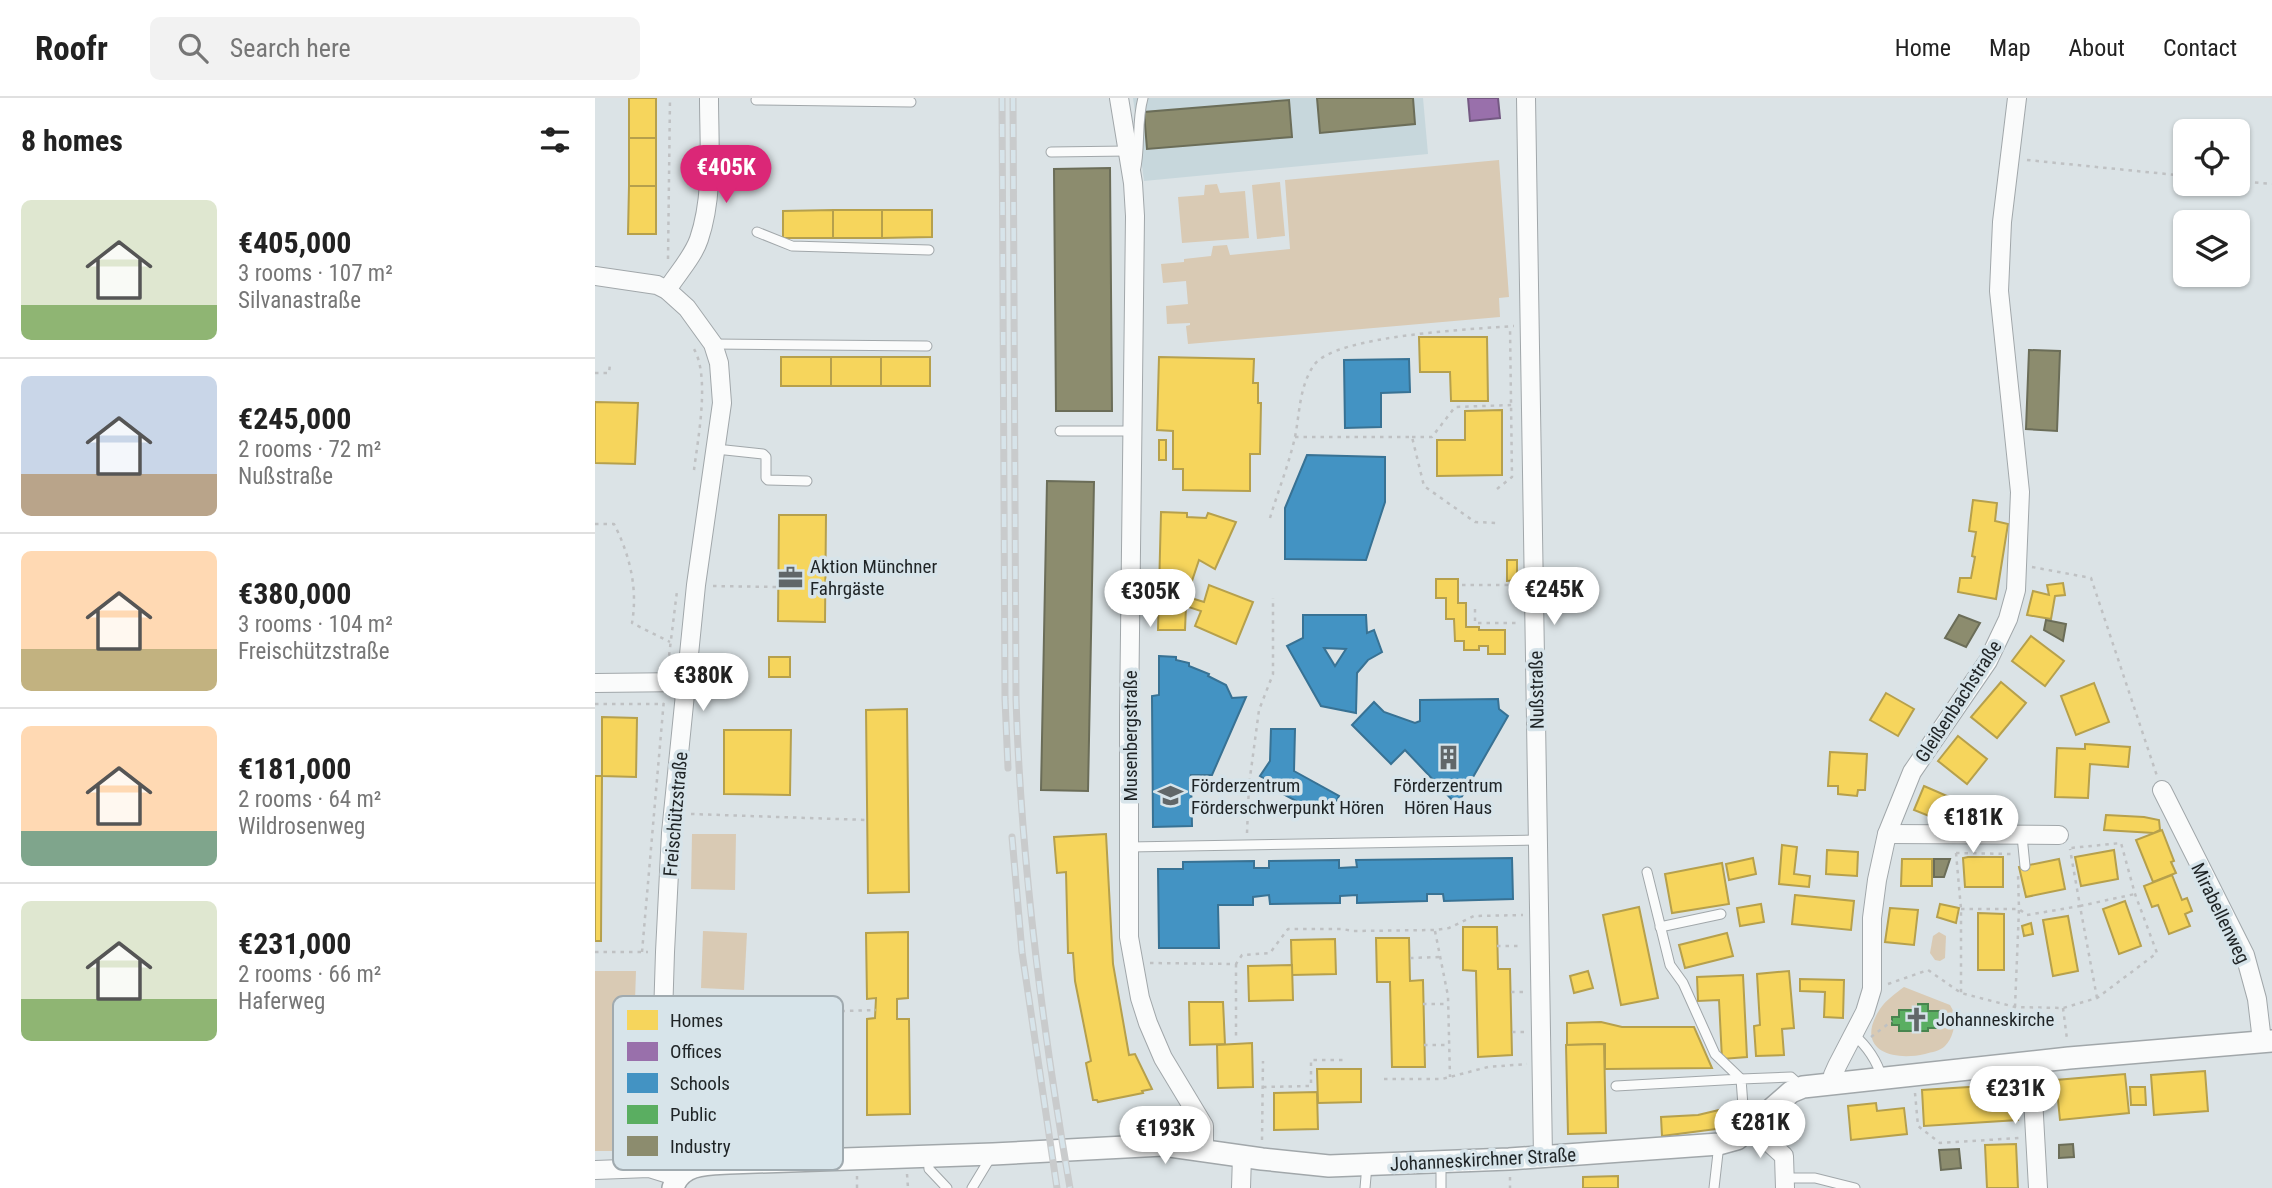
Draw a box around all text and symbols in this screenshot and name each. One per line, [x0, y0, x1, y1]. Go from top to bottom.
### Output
search box [150, 17, 640, 80]
text: Roofr [35, 29, 108, 68]
icon: search [174, 29, 212, 67]
text: Search here [230, 33, 351, 63]
text: Home [1895, 34, 1951, 62]
text: Map [1989, 34, 2031, 62]
text: About [2069, 34, 2125, 62]
text: Contact [2163, 34, 2237, 62]
map controls [2173, 119, 2250, 287]
button: locate [2173, 119, 2250, 196]
icon: filters [536, 121, 574, 159]
text: 8 homes [21, 123, 123, 158]
pin: €405K [677, 146, 775, 205]
text: €405K [696, 154, 756, 181]
button: layers [2173, 210, 2250, 287]
text: €405,000 [238, 225, 351, 260]
icon: home [77, 228, 161, 312]
text: 3 rooms · 107 m² [238, 260, 393, 287]
text: Silvanastraße [238, 287, 361, 314]
text: €245,000 [238, 401, 351, 436]
icon: home [77, 404, 161, 488]
text: 2 rooms · 72 m² [238, 436, 381, 463]
text: Nußstraße [238, 463, 333, 490]
place label: Aktion Münchner Fahrgäste [810, 555, 937, 600]
office icon: Aktion Münchner Fahrgäste [776, 563, 804, 591]
pin: €245K [1505, 568, 1603, 627]
pin: €305K [1101, 570, 1199, 629]
text: €380,000 [238, 576, 351, 611]
text: €245K [1524, 576, 1584, 603]
text: €305K [1120, 578, 1180, 605]
icon: home [77, 579, 161, 663]
text: 3 rooms · 104 m² [238, 611, 393, 638]
street label: Gleißenbachstraße [1910, 636, 2006, 767]
text: Freischützstraße [238, 638, 390, 665]
street label: Nußstraße [1524, 650, 1549, 729]
pin: €380K [654, 654, 752, 713]
text: €380K [673, 662, 733, 689]
street label: Musenbergstraße [1119, 670, 1142, 802]
building icon: Förderzentrum Hören Haus [1434, 743, 1462, 771]
text: €181,000 [238, 751, 351, 786]
street label: Freischützstraße [659, 751, 692, 877]
icon: home [77, 754, 161, 838]
place label: Förderzentrum Förderschwerpunkt Hören [1191, 774, 1384, 819]
place label: Förderzentrum Hören Haus [1393, 774, 1503, 819]
school or university icon: Förderzentrum Förderschwerpunkt Hören [1157, 782, 1185, 810]
text: 2 rooms · 64 m² [238, 786, 381, 813]
pin: €181K [1924, 796, 2022, 855]
text: €181K [1943, 804, 2003, 831]
text: Wildrosenweg [238, 813, 365, 840]
street label: Mirabellenweg [2186, 859, 2255, 967]
text: €231,000 [238, 926, 351, 961]
icon: home [77, 929, 161, 1013]
text: 2 rooms · 66 m² [238, 961, 381, 988]
text: Haferweg [238, 988, 325, 1015]
legend [613, 996, 843, 1170]
church icon: Johanneskirche [1902, 1005, 1930, 1033]
place label: Johanneskirche [1936, 1008, 2054, 1031]
text: Homes [670, 1009, 723, 1032]
text: Offices [670, 1040, 722, 1063]
pin: €231K [1966, 1066, 2064, 1126]
text: Schools [670, 1072, 730, 1095]
text: €231K [1985, 1075, 2045, 1102]
pin: €281K [1711, 1100, 1809, 1160]
text: Public [670, 1103, 717, 1126]
pin: €193K [1116, 1107, 1214, 1166]
text: €281K [1730, 1109, 1790, 1136]
text: €193K [1135, 1115, 1195, 1142]
text: Industry [670, 1135, 731, 1158]
street label: Johanneskirchner Straße [1389, 1143, 1577, 1176]

